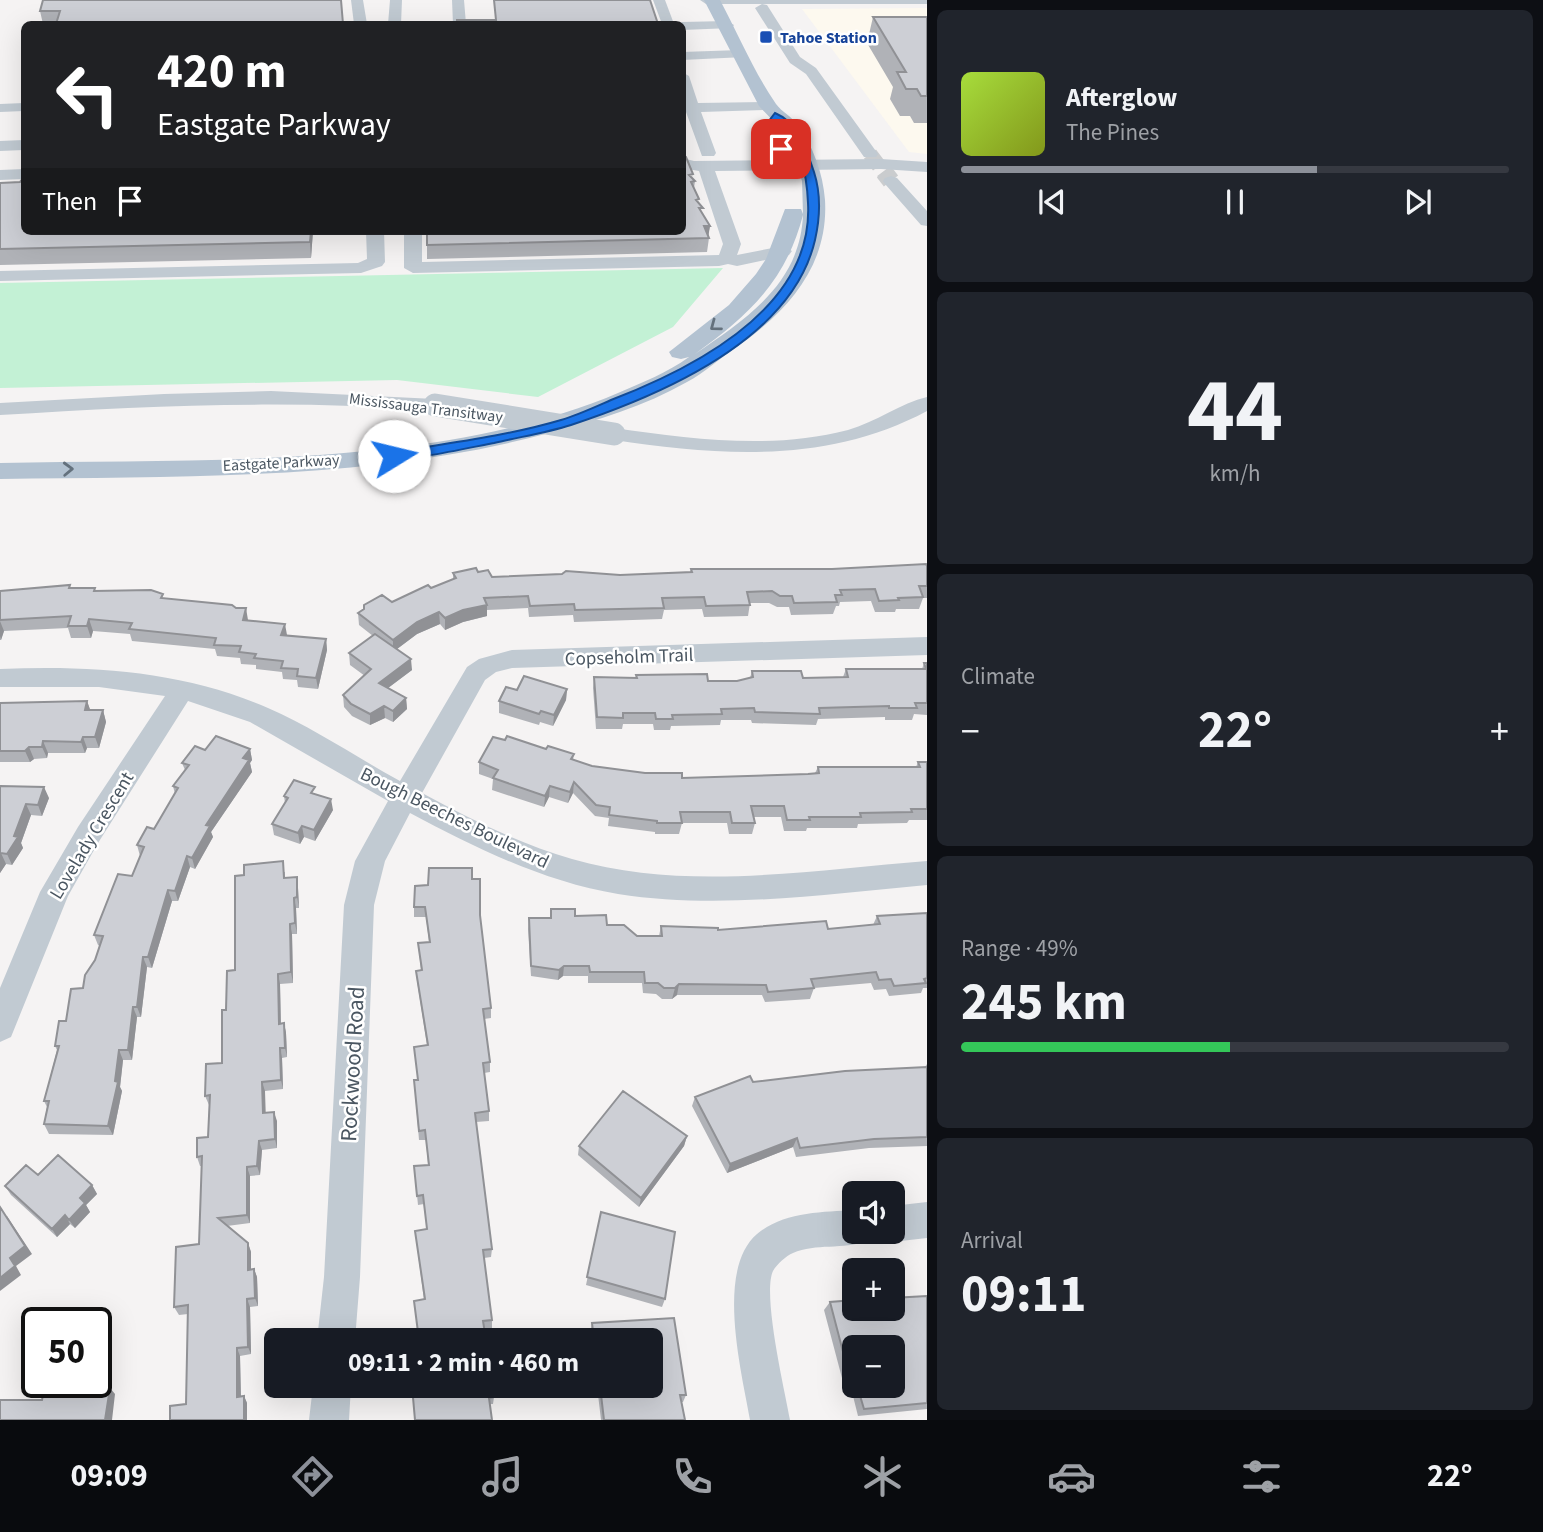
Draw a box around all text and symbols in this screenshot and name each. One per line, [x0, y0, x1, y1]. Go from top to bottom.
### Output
place label: Tahoe Station [780, 27, 877, 49]
marker: Tahoe Station [758, 29, 774, 45]
text: 420 m [157, 37, 286, 107]
icon: left [42, 49, 133, 140]
text: Afterglow [1066, 79, 1177, 116]
text: Eastgate Parkway [157, 102, 391, 148]
text: The Pines [1066, 116, 1159, 149]
pin [751, 119, 811, 179]
icon: arrive [762, 130, 800, 168]
icon: arrive [111, 182, 149, 220]
text: Then [42, 183, 97, 220]
icon: previous [1033, 183, 1071, 221]
icon: pause [1216, 183, 1254, 221]
icon: next [1399, 183, 1437, 221]
one-way arrow [711, 318, 723, 331]
text: 44 [1187, 347, 1283, 476]
street label: Mississauga Transitway [348, 388, 505, 428]
position arrow [357, 419, 431, 493]
street label: Eastgate Parkway [222, 449, 341, 477]
text: km/h [1209, 457, 1261, 490]
one-way arrow [63, 461, 74, 476]
street label: Copseholm Trail [564, 642, 694, 673]
text: Climate [961, 660, 1035, 693]
text: 22° [1198, 694, 1272, 768]
text: − [961, 705, 980, 759]
text: + [1490, 705, 1509, 759]
street label: Bough Beeches Boulevard [355, 761, 553, 876]
street label: Lovelady Crescent [44, 767, 141, 905]
text: Range · 49% [961, 932, 1078, 965]
text: 245 km [961, 966, 1127, 1040]
street label: Rockwood Road [332, 986, 373, 1142]
map controls [842, 1181, 905, 1398]
button: sound [842, 1181, 905, 1244]
text: Arrival [961, 1224, 1023, 1257]
button: + [842, 1258, 905, 1321]
text: 09:11 [961, 1258, 1086, 1332]
speed limit sign: 50 [21, 1307, 112, 1398]
button: − [842, 1335, 905, 1398]
text: 09:11 · 2 min · 460 m [348, 1344, 579, 1381]
icon: directions [288, 1452, 337, 1501]
icon: music [478, 1452, 527, 1501]
icon: phone [668, 1452, 717, 1501]
icon: climate [858, 1452, 907, 1501]
icon: car [1047, 1452, 1096, 1501]
icon: filters [1237, 1452, 1286, 1501]
text: 09:09 [70, 1453, 148, 1499]
text: 22° [1427, 1453, 1473, 1499]

